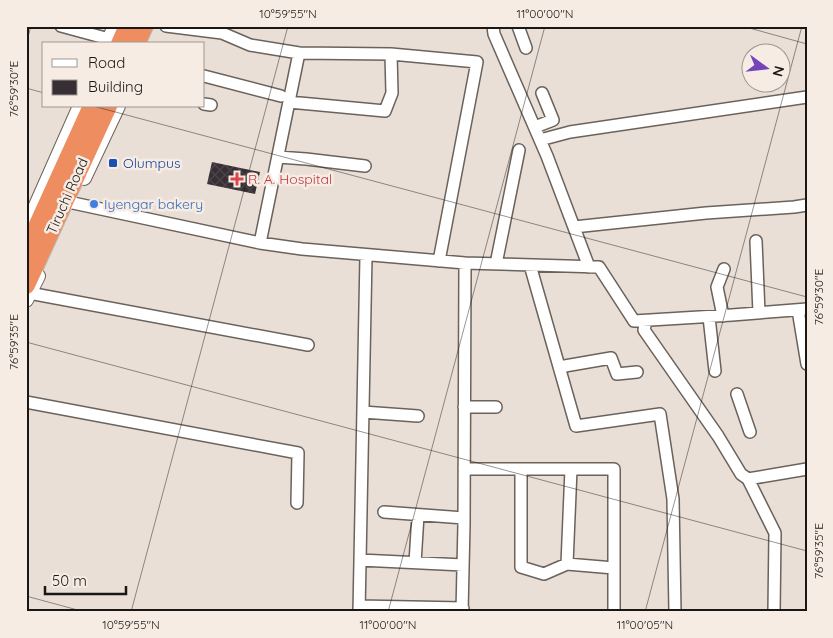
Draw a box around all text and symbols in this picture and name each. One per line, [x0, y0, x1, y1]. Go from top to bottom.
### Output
text: 10°59'55"N [259, 6, 317, 21]
text: 11°00'00"N [516, 6, 574, 21]
legend [42, 42, 205, 108]
north arrow [740, 42, 790, 92]
text: Road [88, 53, 125, 72]
text: 76°59'30"E [6, 61, 21, 117]
text: N [769, 64, 789, 79]
text: Building [88, 77, 143, 96]
place label: Olumpus [123, 154, 181, 172]
street label: Tiruchi Road [42, 155, 92, 237]
marker: Olumpus [107, 157, 119, 169]
place label: R. A. Hospital [248, 170, 332, 188]
marker: R. A. Hospital [230, 172, 244, 186]
place label: Iyengar bakery [104, 195, 203, 213]
marker: Iyengar bakery [88, 198, 100, 210]
text: 76°59'30"E [811, 269, 826, 325]
text: 76°59'35"E [6, 314, 21, 370]
text: 76°59'35"E [811, 523, 826, 579]
scale bar [45, 563, 126, 595]
text: 50 m [52, 571, 87, 590]
text: 10°59'55"N [102, 617, 160, 632]
text: 11°00'00"N [359, 617, 417, 632]
text: 11°00'05"N [617, 617, 673, 632]

